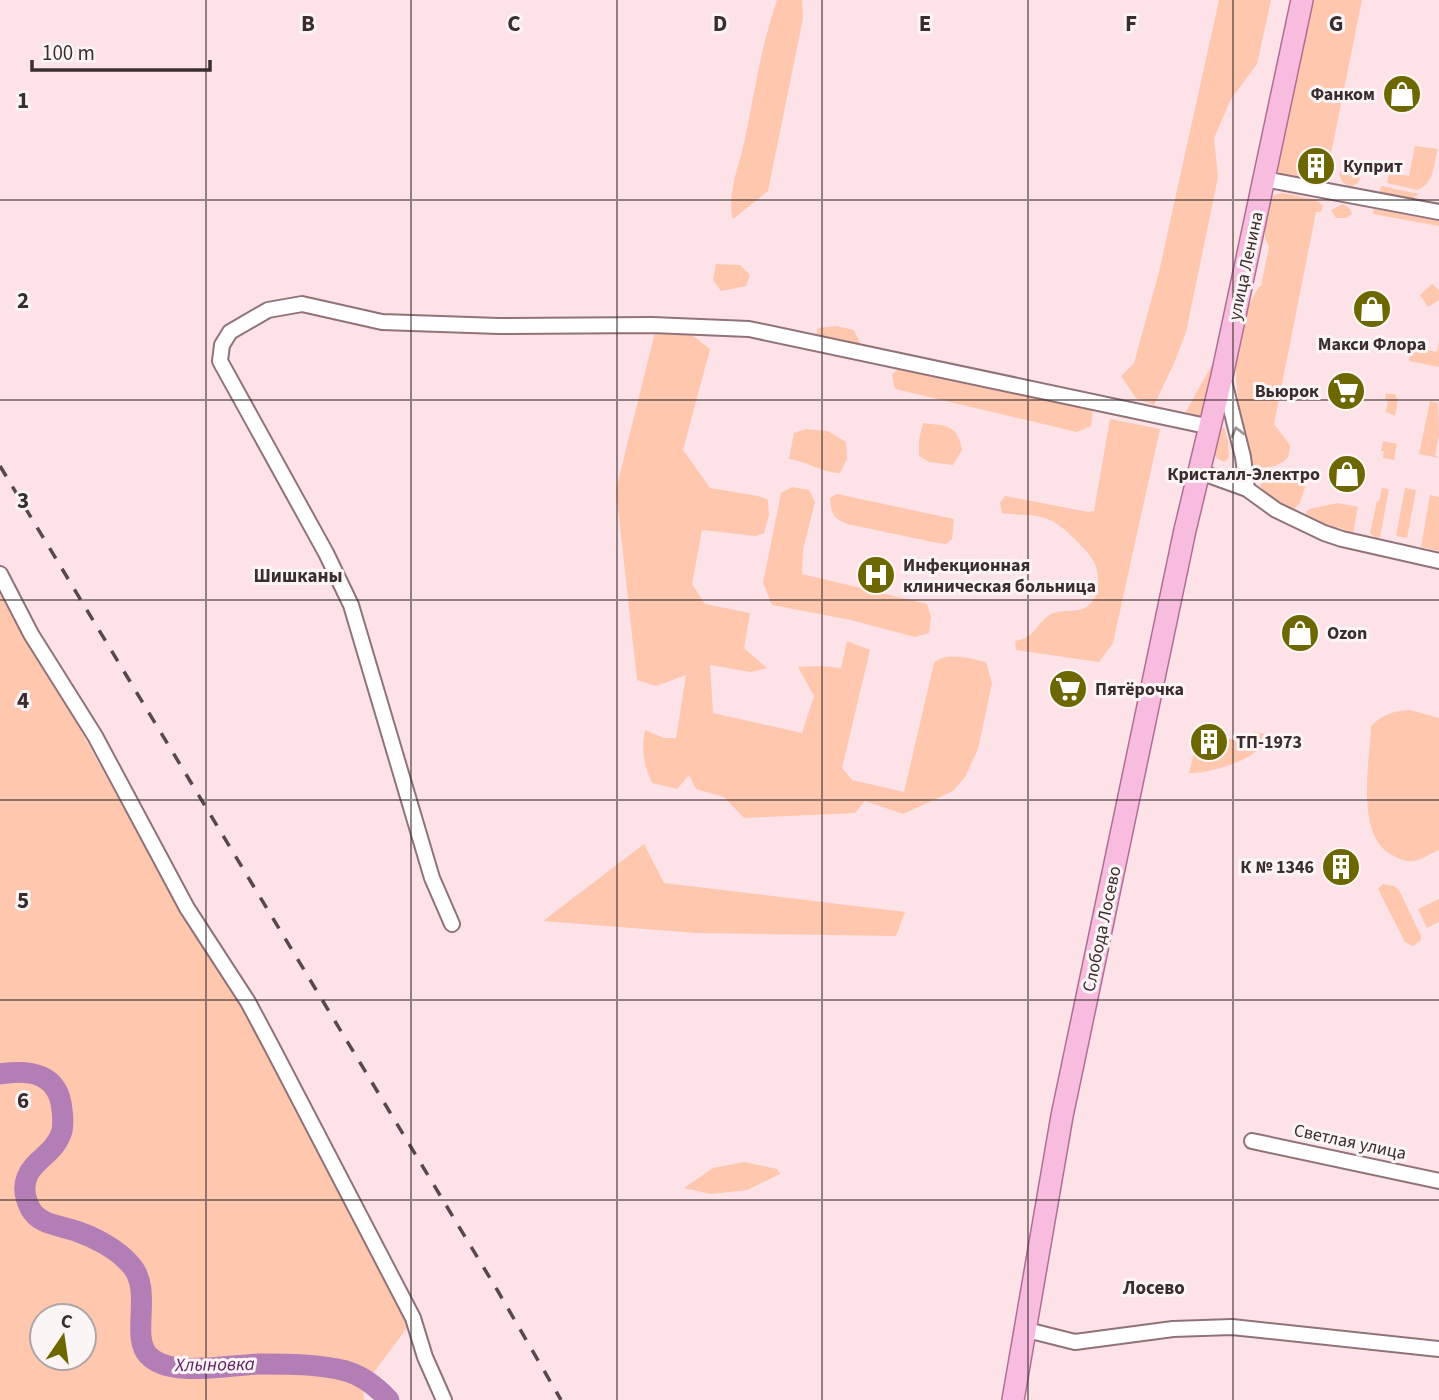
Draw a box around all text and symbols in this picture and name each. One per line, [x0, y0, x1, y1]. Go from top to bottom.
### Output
text: B [301, 7, 315, 40]
text: C [507, 7, 521, 40]
text: D [713, 7, 727, 40]
text: E [919, 7, 931, 40]
text: F [1125, 7, 1137, 40]
text: G [1329, 7, 1343, 40]
scale bar [32, 28, 210, 72]
text: 100 m [42, 38, 95, 68]
shop icon: Фанком [1381, 73, 1423, 115]
place label: Фанком [1310, 82, 1375, 107]
text: 1 [17, 84, 29, 117]
building icon: Куприт [1295, 145, 1337, 187]
place label: Куприт [1343, 154, 1403, 179]
street label: улица Ленина [1222, 209, 1270, 323]
text: 2 [17, 284, 29, 317]
shop icon: Макси Флора [1351, 288, 1393, 330]
place label: Макси Флора [1318, 332, 1426, 357]
supermarket icon: Вьюрок [1325, 370, 1367, 412]
place label: Вьюрок [1255, 379, 1319, 404]
one-way arrow [1231, 426, 1245, 438]
shop icon: Кристалл-Электро [1326, 453, 1368, 495]
place label: Кристалл-Электро [1167, 462, 1320, 487]
text: 3 [17, 484, 29, 517]
place label: Инфекционная клиническая больница [903, 553, 1096, 599]
hospital icon: Инфекционная клиническая больница [855, 554, 897, 596]
district label: Шишканы [253, 563, 343, 590]
shop icon: Ozon [1279, 612, 1321, 654]
place label: Ozon [1327, 621, 1367, 646]
supermarket icon: Пятёрочка [1047, 668, 1089, 710]
place label: Пятёрочка [1095, 677, 1184, 702]
text: 4 [17, 684, 29, 717]
building icon: ТП-1973 [1188, 721, 1230, 763]
place label: ТП-1973 [1236, 730, 1302, 755]
building icon: К № 1346 [1320, 846, 1362, 888]
place label: К № 1346 [1240, 855, 1314, 880]
street label: Слобода Лосево [1076, 864, 1128, 994]
text: 5 [17, 884, 29, 917]
text: 6 [17, 1084, 29, 1117]
street label: Светлая улица [1291, 1118, 1409, 1166]
district label: Лосево [1122, 1275, 1185, 1302]
north arrow [28, 1302, 98, 1372]
text: С [58, 1307, 75, 1336]
water label: Хлыновка [174, 1351, 255, 1379]

